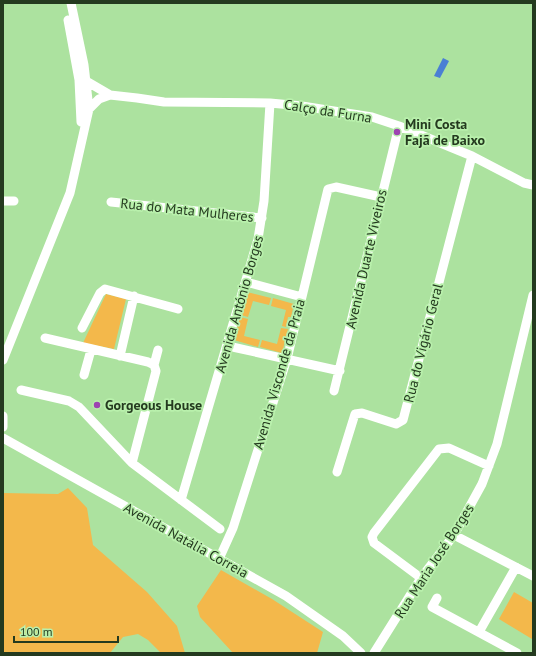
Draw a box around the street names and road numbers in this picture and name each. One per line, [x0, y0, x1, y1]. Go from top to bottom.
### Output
street label: Calço da Furna [283, 95, 373, 127]
street label: Avenida Duarte Viveiros [341, 188, 391, 330]
street label: Rua do Mata Mulheres [119, 194, 255, 226]
street label: Avenida António Borges [211, 233, 267, 375]
street label: Rua do Vigário Geral [399, 282, 447, 404]
street label: Avenida Visconde da Praia [249, 297, 309, 451]
street label: Avenida Natália Correia [120, 498, 252, 582]
street label: Rua Maria José Borges [390, 500, 478, 622]

